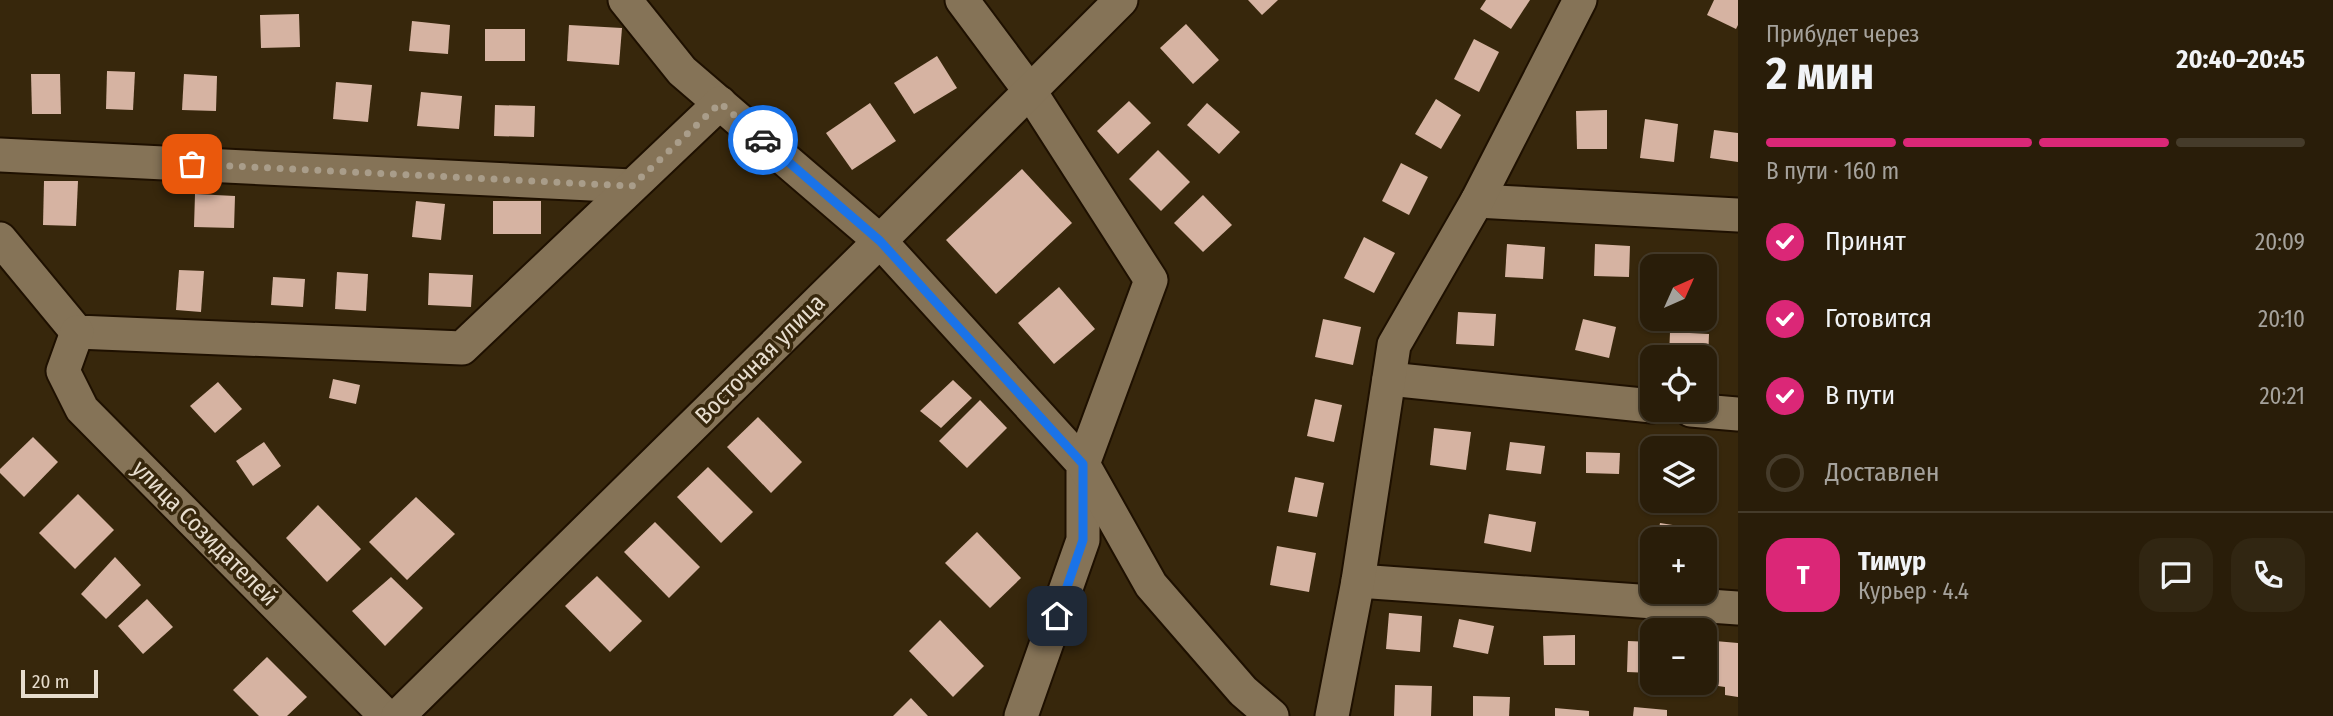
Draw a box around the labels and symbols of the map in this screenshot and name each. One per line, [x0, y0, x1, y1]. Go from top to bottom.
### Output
courier [728, 105, 798, 175]
pin [162, 134, 222, 194]
north arrow [1640, 254, 1717, 331]
street label: Восточная улица [689, 288, 831, 430]
street label: улица Созидателей [126, 454, 284, 612]
pin [1027, 586, 1087, 646]
scale bar [21, 667, 98, 699]

